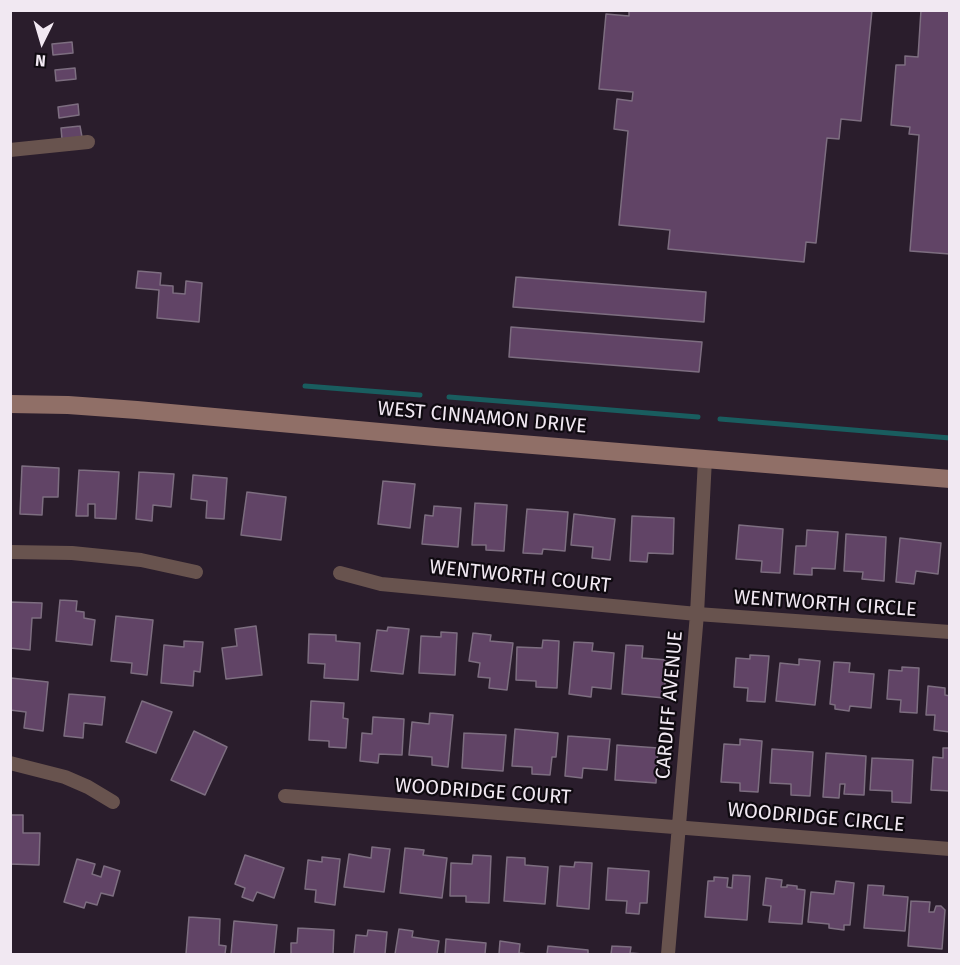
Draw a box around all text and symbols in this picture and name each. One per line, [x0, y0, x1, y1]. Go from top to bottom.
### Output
north arrow [12, 12, 72, 72]
text: N [34, 51, 47, 70]
street label: WEST CINNAMON DRIVE [376, 397, 588, 439]
street label: WENTWORTH COURT [428, 556, 612, 598]
street label: WENTWORTH CIRCLE [733, 586, 917, 622]
street label: CARDIFF AVENUE [652, 630, 688, 780]
street label: WOODRIDGE COURT [394, 774, 572, 810]
street label: WOODRIDGE CIRCLE [727, 798, 905, 838]

